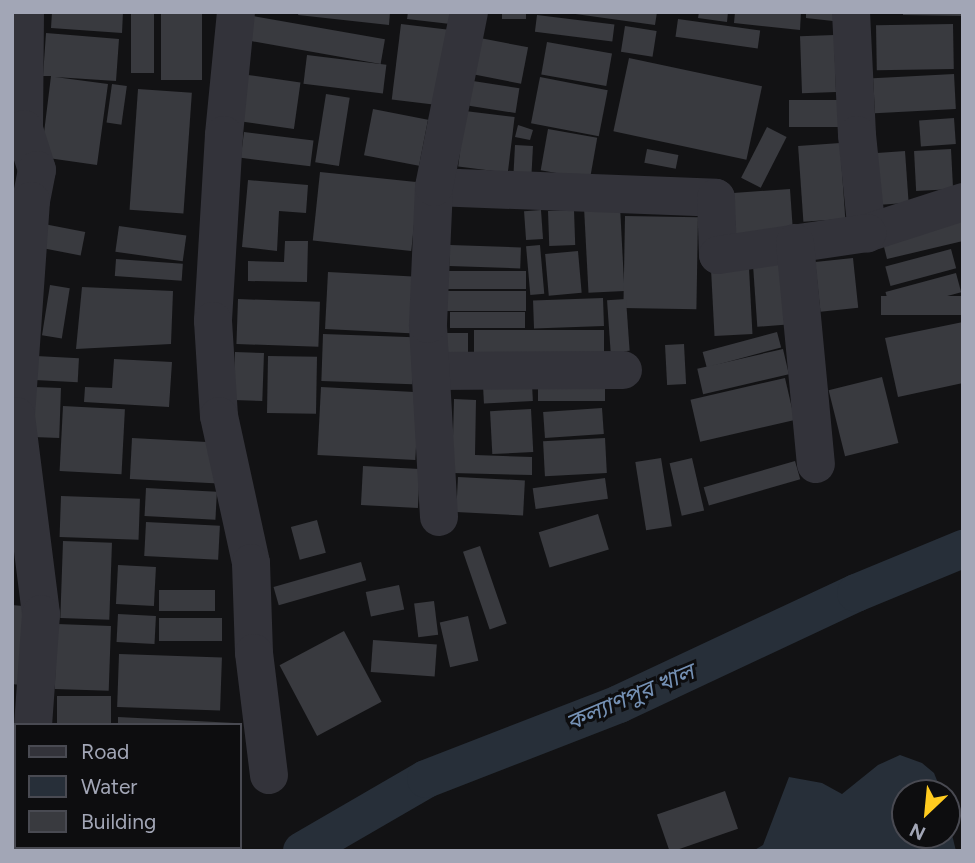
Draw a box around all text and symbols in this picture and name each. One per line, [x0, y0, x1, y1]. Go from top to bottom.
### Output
water label: কল্যাণপুর খাল [562, 658, 698, 736]
legend [14, 723, 242, 849]
text: Road [81, 739, 129, 764]
text: Water [81, 774, 137, 799]
north arrow [891, 779, 961, 849]
text: Building [81, 809, 156, 834]
text: N [906, 818, 929, 845]

